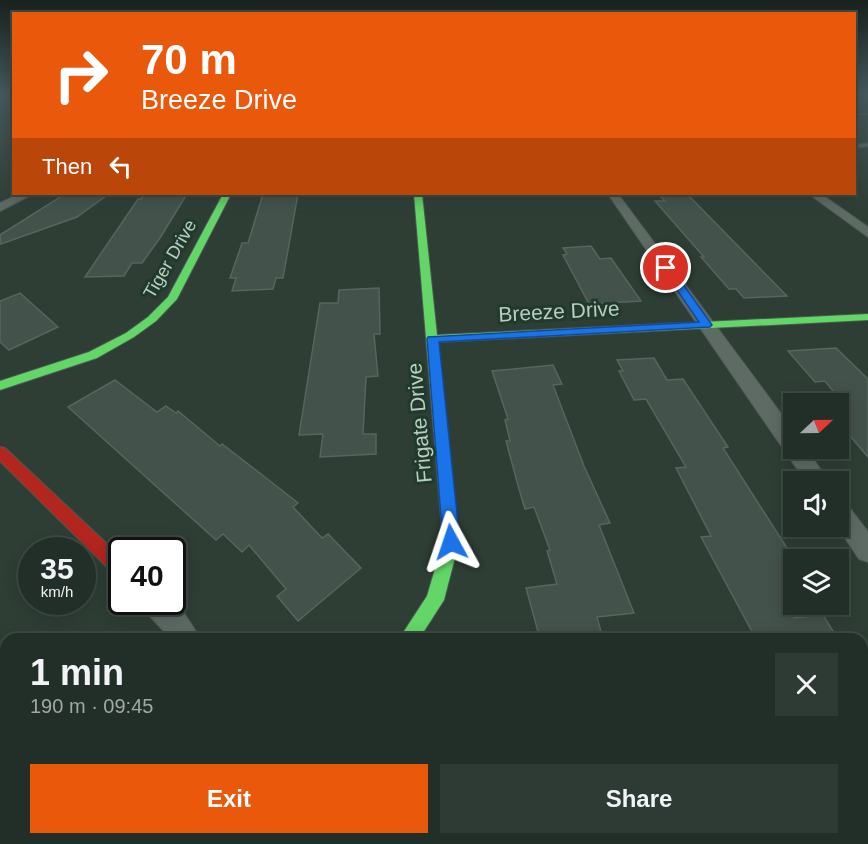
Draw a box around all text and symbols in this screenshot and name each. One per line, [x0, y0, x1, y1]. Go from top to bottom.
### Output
icon: right [42, 36, 120, 114]
text: 70 m [141, 36, 237, 83]
text: Breeze Drive [141, 85, 297, 115]
icon: left [104, 150, 137, 183]
text: Then [42, 154, 92, 179]
street label: Tiger Drive [139, 216, 201, 302]
pin [640, 242, 691, 293]
icon: arrive [649, 251, 682, 284]
street label: Breeze Drive [498, 296, 620, 326]
street label: Frigate Drive [402, 362, 436, 484]
north arrow [783, 393, 849, 459]
map controls [783, 393, 849, 615]
button: sound [783, 471, 849, 537]
position arrow [419, 510, 483, 574]
speed limit sign: 40 [108, 537, 186, 615]
button: layers [783, 549, 849, 615]
text: 35 [40, 552, 74, 585]
text: km/h [41, 583, 73, 600]
text: 1 min [30, 652, 124, 693]
button: close [775, 653, 838, 716]
text: 190 m · 09:45 [30, 695, 153, 717]
button: Exit [30, 764, 428, 833]
button: Share [440, 764, 838, 833]

